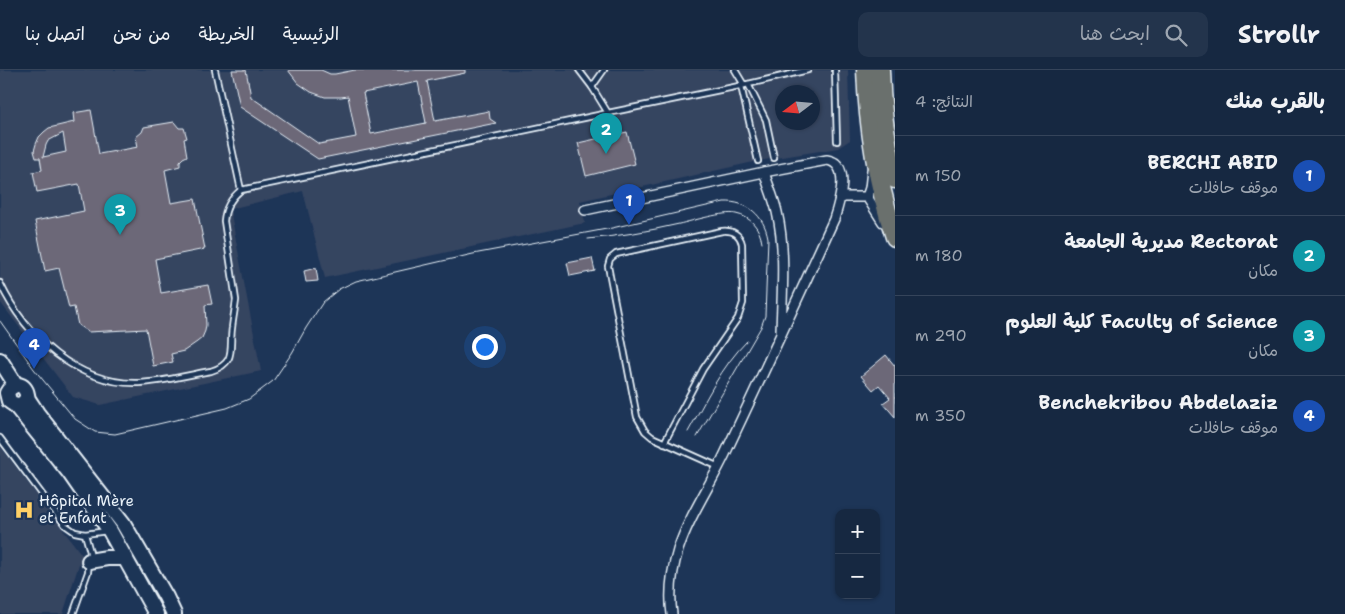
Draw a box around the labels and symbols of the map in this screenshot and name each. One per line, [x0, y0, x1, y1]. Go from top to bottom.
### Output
north arrow [775, 85, 820, 130]
pin: 2 [590, 113, 622, 154]
pin: 1 [613, 184, 645, 225]
pin: 3 [104, 194, 136, 235]
pin: 4 [18, 328, 50, 369]
your location [472, 334, 498, 360]
place label: Hôpital Mère et Enfant [39, 491, 134, 528]
hospital icon: Hôpital Mère et Enfant [13, 499, 35, 521]

